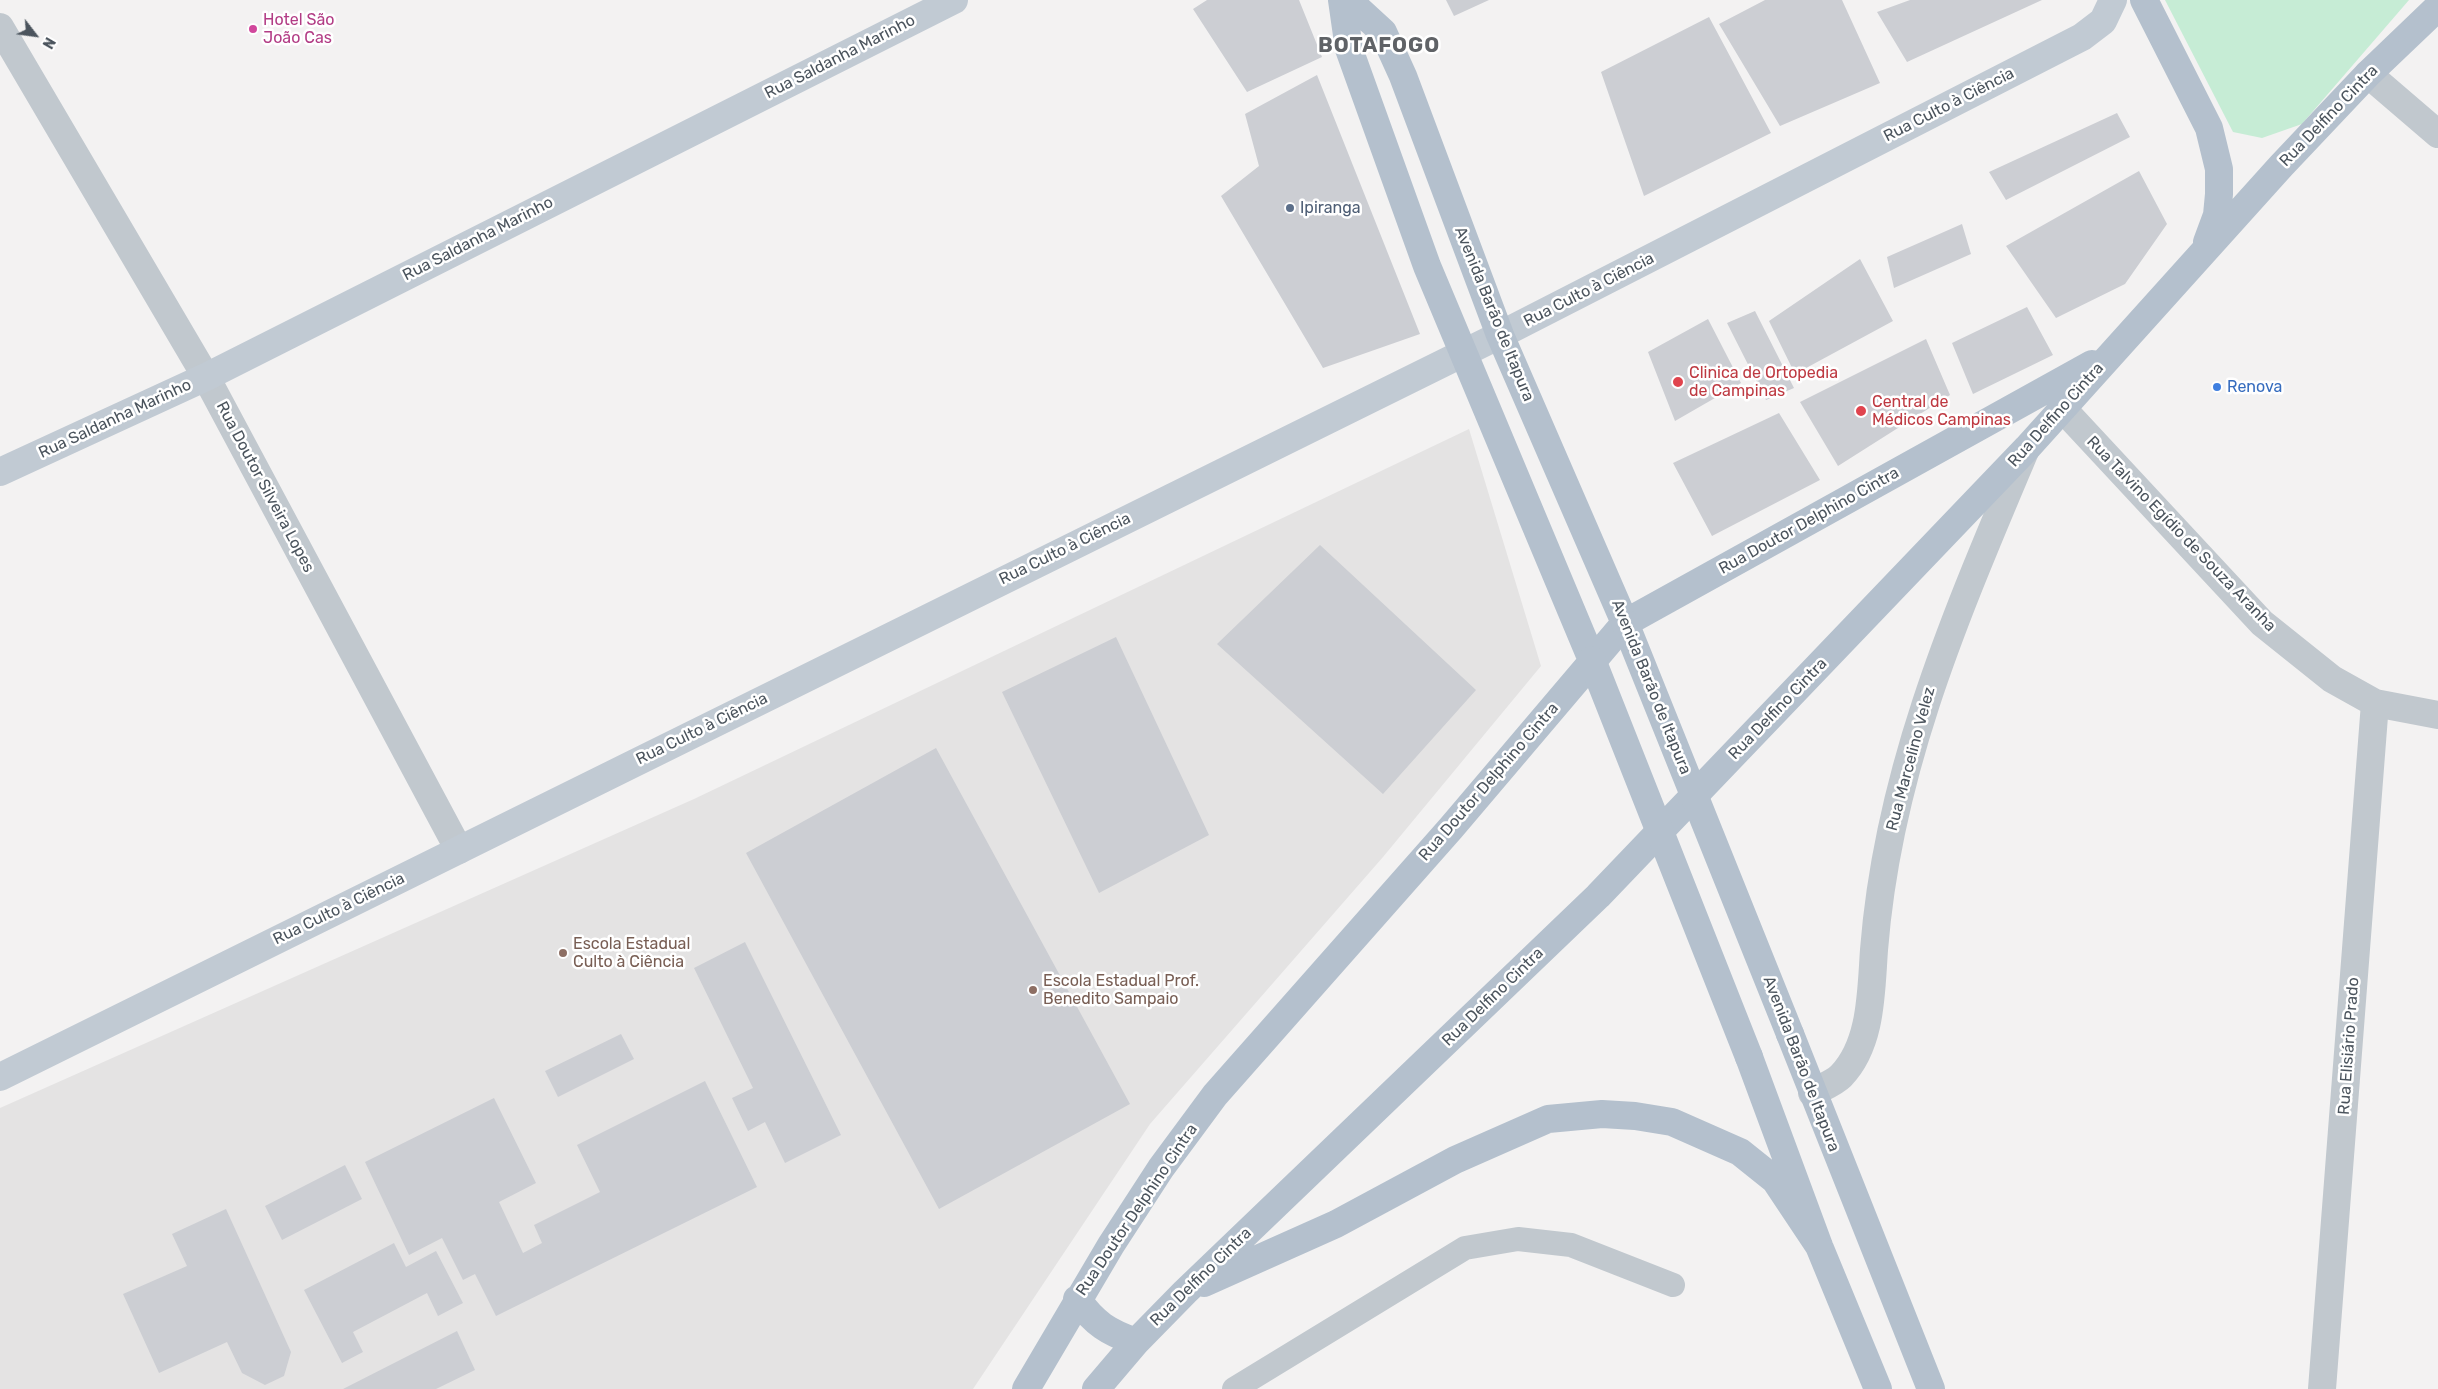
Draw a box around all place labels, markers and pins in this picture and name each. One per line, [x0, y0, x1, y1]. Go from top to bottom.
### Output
place label: Hotel São João Cas [263, 10, 335, 48]
marker: Hotel São João Cas [247, 23, 259, 35]
place label: Ipiranga [1300, 198, 1361, 218]
marker: Ipiranga [1284, 202, 1296, 214]
place label: Clinica de Ortopedia de Campinas [1689, 363, 1838, 401]
marker: Clinica de Ortopedia de Campinas [1671, 375, 1685, 389]
place label: Renova [2227, 377, 2282, 397]
marker: Renova [2211, 381, 2223, 393]
place label: Central de Médicos Campinas [1872, 392, 2011, 430]
marker: Central de Médicos Campinas [1854, 404, 1868, 418]
place label: Escola Estadual Culto à Ciência [573, 934, 690, 972]
marker: Escola Estadual Culto à Ciência [557, 947, 569, 959]
place label: Escola Estadual Prof. Benedito Sampaio [1043, 971, 1199, 1009]
marker: Escola Estadual Prof. Benedito Sampaio [1027, 984, 1039, 996]

